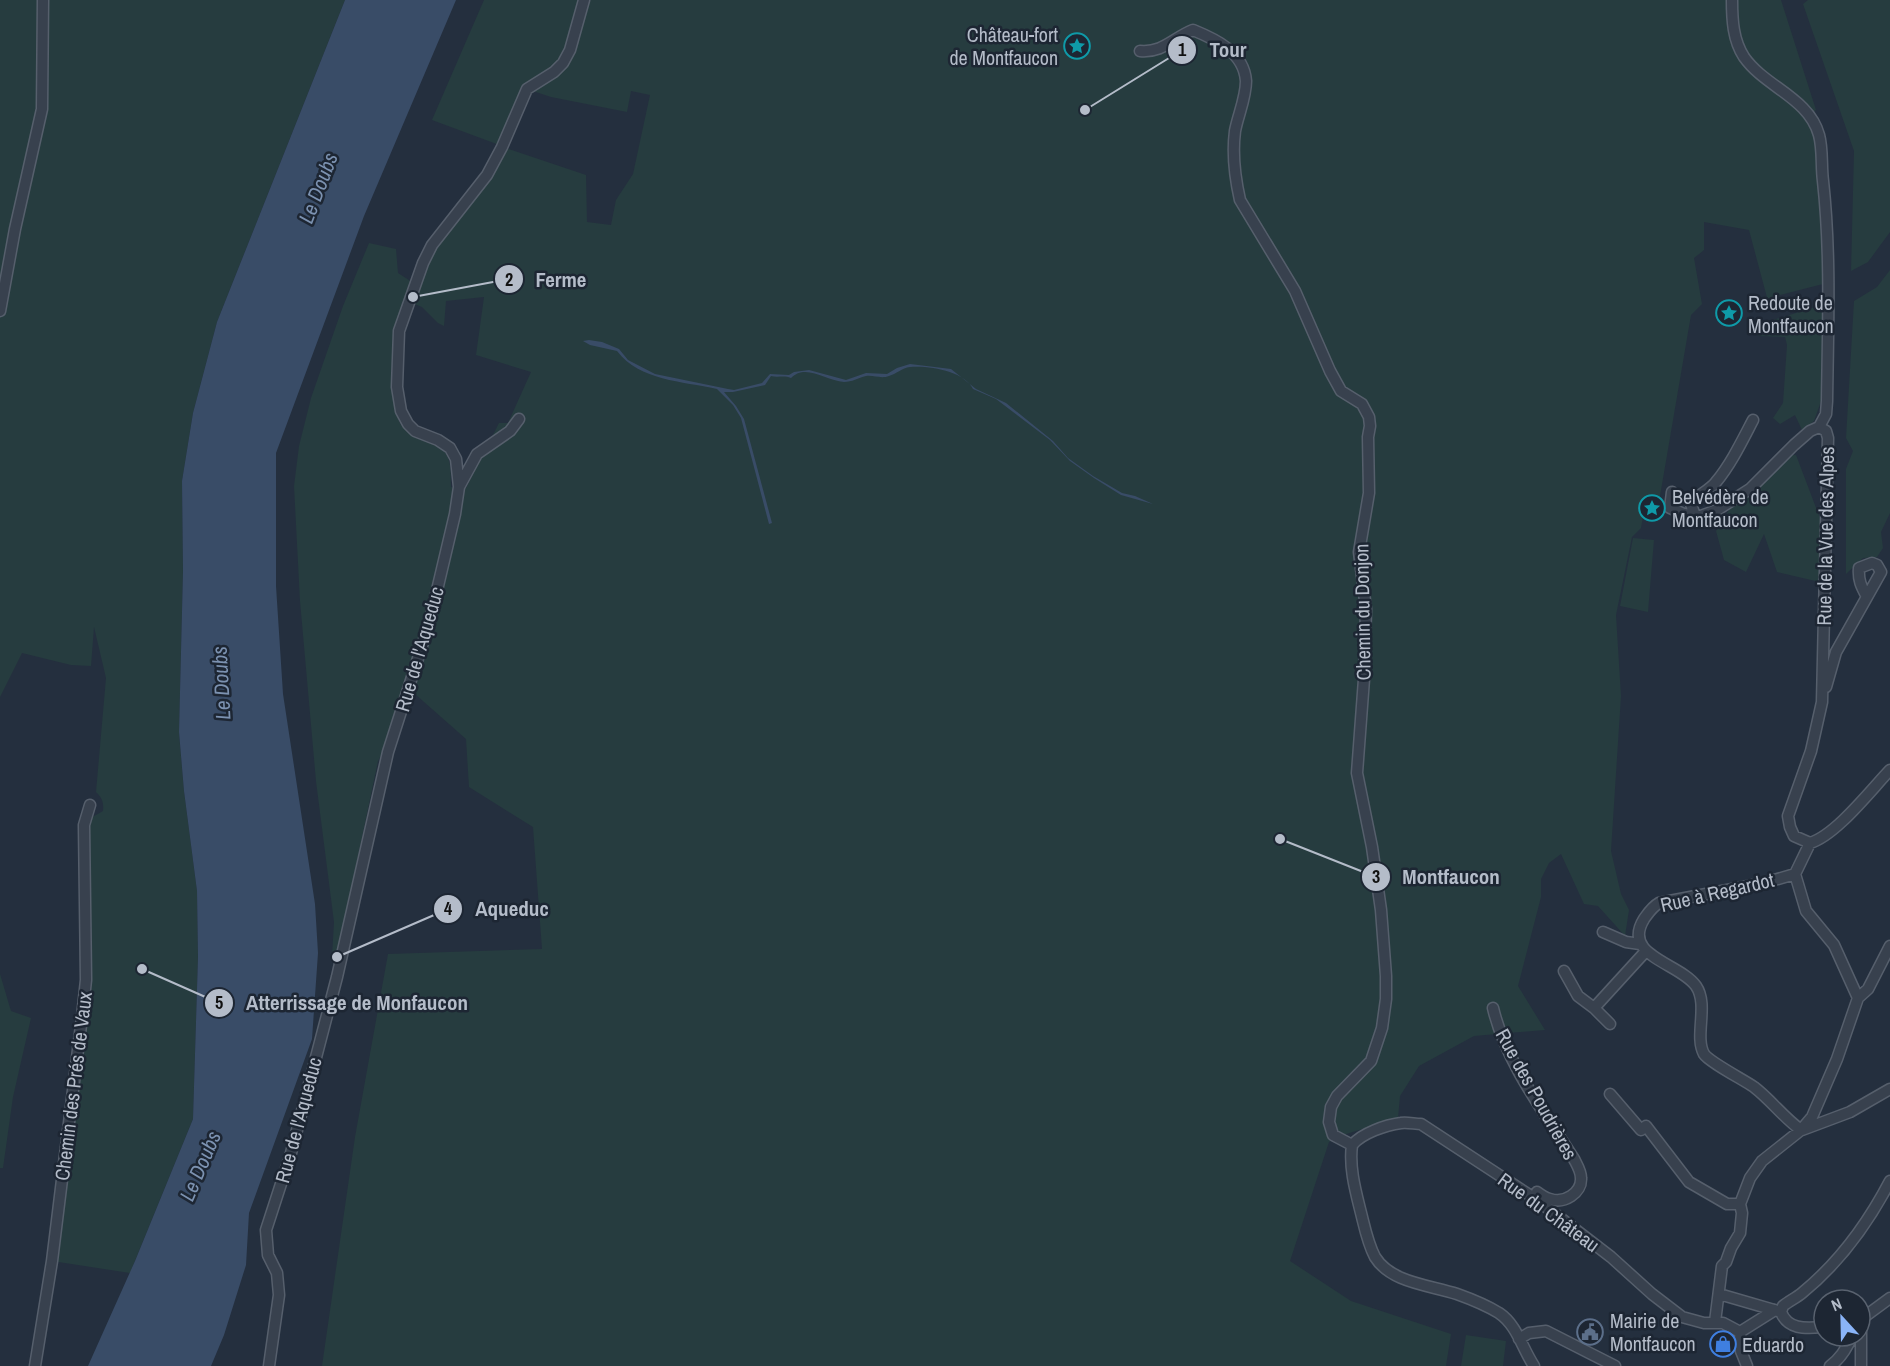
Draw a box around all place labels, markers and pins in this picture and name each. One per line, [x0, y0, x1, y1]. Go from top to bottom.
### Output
place label: Château-fort de Montfaucon [950, 21, 1058, 71]
callout: Tour [1167, 30, 1258, 69]
place icon: Château-fort de Montfaucon [1062, 31, 1092, 61]
callout: Ferme [494, 260, 599, 299]
place label: Redoute de Montfaucon [1748, 289, 1834, 339]
place icon: Redoute de Montfaucon [1714, 298, 1744, 328]
place label: Belvédère de Montfaucon [1672, 483, 1769, 533]
place icon: Belvédère de Montfaucon [1637, 493, 1667, 523]
callout: Montfaucon [1361, 857, 1512, 896]
callout: Aqueduc [433, 889, 560, 928]
callout: Atterrissage de Monfaucon [204, 983, 480, 1022]
place label: Mairie de Montfaucon [1610, 1307, 1696, 1357]
public building icon: Mairie de Montfaucon [1575, 1317, 1605, 1347]
shop icon: Eduardo [1708, 1329, 1738, 1359]
place label: Eduardo [1742, 1331, 1804, 1358]

